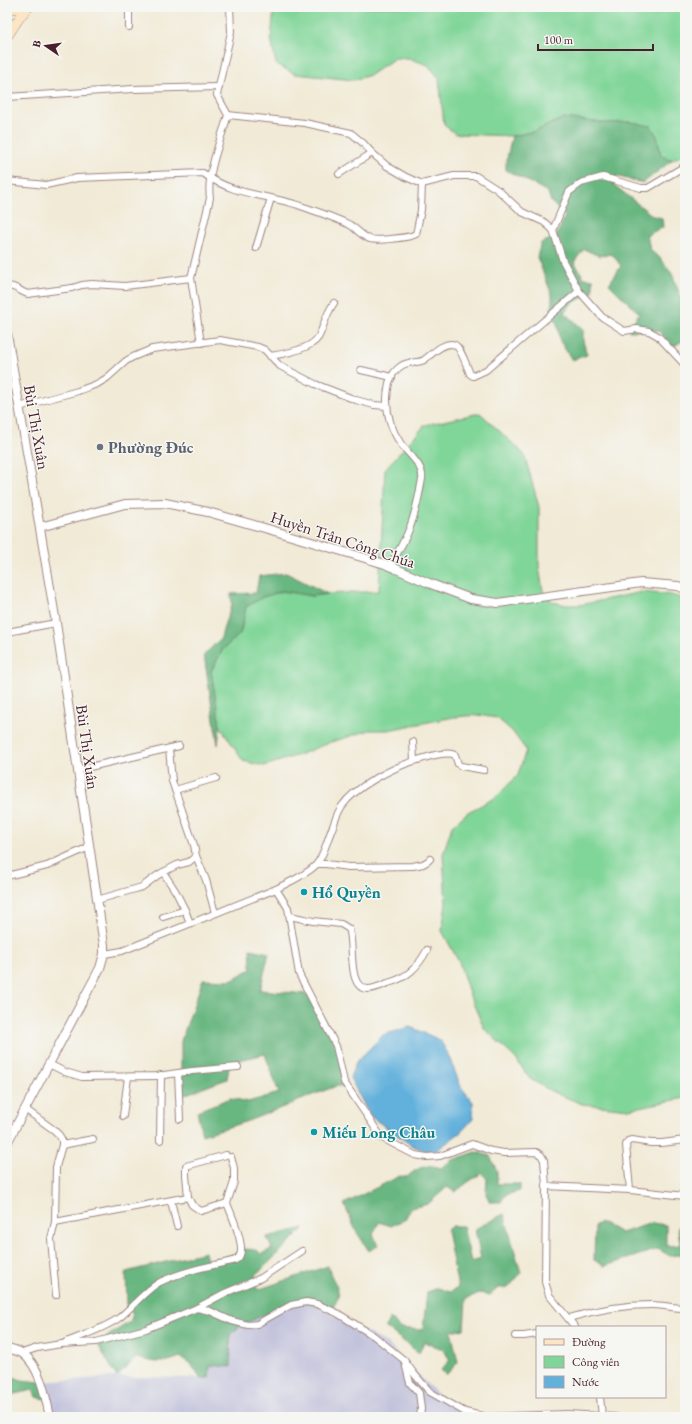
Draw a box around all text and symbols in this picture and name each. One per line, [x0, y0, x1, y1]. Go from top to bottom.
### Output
north arrow [26, 26, 66, 66]
scale bar [538, 26, 653, 52]
text: 100 m [544, 32, 574, 48]
text: B [29, 39, 44, 49]
street label: Bùi Thị Xuân [19, 383, 54, 472]
place label: Phường Đúc [108, 437, 194, 458]
marker: Phường Đúc [95, 442, 105, 452]
street label: Huyền Trân Công Chúa [268, 506, 418, 573]
street label: Bùi Thị Xuân [71, 703, 104, 791]
place label: Hổ Quyền [312, 882, 381, 903]
marker: Hổ Quyền [299, 887, 309, 897]
place label: Miếu Long Châu [322, 1122, 436, 1143]
marker: Miếu Long Châu [309, 1127, 319, 1137]
legend [536, 1326, 666, 1398]
text: Đường [572, 1334, 606, 1350]
text: Công viên [572, 1354, 620, 1370]
text: Nước [572, 1374, 599, 1390]

